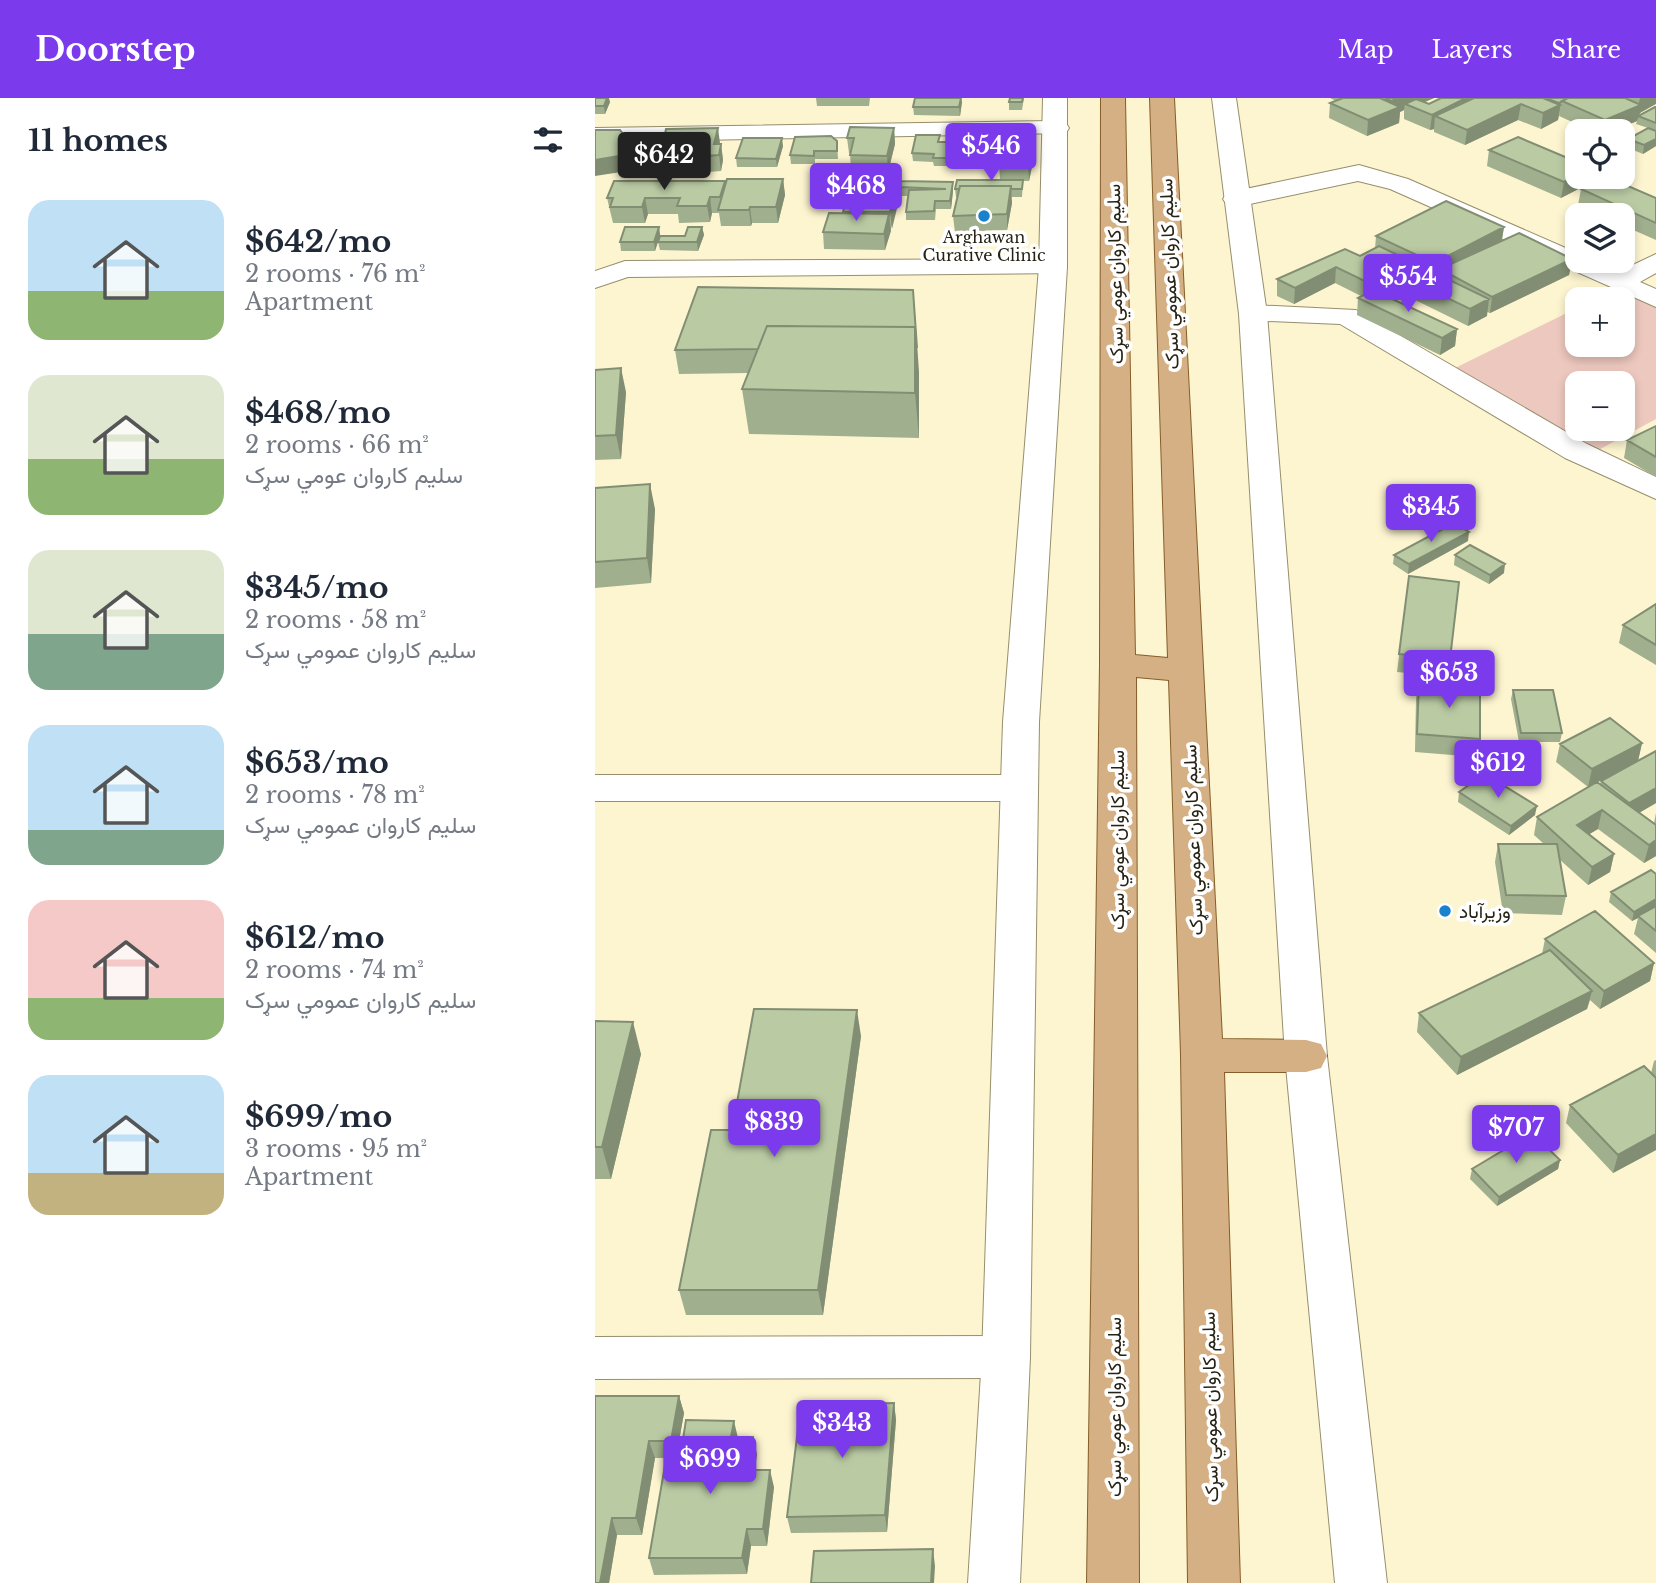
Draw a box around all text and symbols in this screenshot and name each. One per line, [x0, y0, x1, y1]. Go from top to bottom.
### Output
text: Doorstep [35, 29, 196, 70]
text: Map [1338, 35, 1394, 64]
text: Layers [1432, 35, 1513, 64]
text: Share [1551, 35, 1621, 64]
map controls [1565, 119, 1635, 441]
button: locate [1565, 119, 1635, 189]
icon: filters [529, 121, 567, 159]
text: 11 homes [28, 122, 168, 159]
pin: $546 [950, 123, 1032, 183]
pin: $642 [623, 132, 705, 192]
text: $546 [961, 132, 1021, 160]
text: $642 [634, 141, 694, 169]
pin: $468 [815, 164, 897, 223]
text: $468 [826, 172, 886, 200]
street label: سلیم کاروان عمومي سړک [1154, 178, 1188, 370]
street label: سلیم کاروان عومي سړک [1102, 184, 1132, 364]
button: layers [1565, 203, 1635, 273]
marker: Arghawan Curative Clinic [976, 208, 992, 224]
text: $642/mo [245, 223, 391, 260]
place label: Arghawan Curative Clinic [922, 227, 1046, 265]
icon: home [84, 228, 168, 312]
pin: $554 [1367, 254, 1449, 314]
text: 2 rooms · 76 m² [245, 260, 426, 288]
text: $554 [1379, 263, 1437, 291]
button: + [1565, 287, 1635, 357]
text: Apartment [245, 288, 373, 316]
button: − [1565, 371, 1635, 441]
text: $468/mo [245, 394, 391, 431]
icon: home [84, 403, 168, 487]
text: 2 rooms · 66 m² [245, 431, 429, 459]
text: سلیم کاروان عومي سړک [245, 461, 463, 489]
pin: $345 [1390, 484, 1472, 544]
text: $345 [1402, 493, 1460, 521]
text: $345/mo [245, 569, 389, 606]
icon: home [84, 578, 168, 662]
text: 2 rooms · 58 m² [245, 606, 426, 634]
text: سلیم کاروان عمومي سړک [245, 636, 476, 664]
pin: $653 [1408, 650, 1490, 710]
text: $653 [1420, 659, 1478, 687]
pin: $612 [1457, 740, 1539, 800]
text: $653/mo [245, 744, 389, 781]
street label: سلیم کاروان عمومي سړک [1178, 744, 1212, 936]
text: $612 [1470, 749, 1526, 777]
street label: سلیم کاروان عومي سړک [1106, 750, 1133, 930]
icon: home [84, 753, 168, 837]
text: 2 rooms · 78 m² [245, 781, 425, 809]
text: سلیم کاروان عمومي سړک [245, 811, 476, 839]
place label: وزیرآباد [1459, 900, 1511, 923]
marker: وزیرآباد [1437, 903, 1453, 919]
text: $612/mo [245, 919, 384, 956]
icon: home [84, 928, 168, 1012]
text: 2 rooms · 74 m² [245, 956, 424, 984]
text: سلیم کاروان عمومي سړک [245, 986, 476, 1014]
text: $699/mo [245, 1098, 392, 1135]
pin: $839 [733, 1100, 815, 1159]
icon: home [84, 1103, 168, 1187]
pin: $707 [1475, 1105, 1557, 1165]
text: $839 [744, 1108, 804, 1136]
text: $707 [1488, 1114, 1544, 1142]
text: 3 rooms · 95 m² [245, 1135, 427, 1163]
text: Apartment [245, 1163, 373, 1191]
street label: سلیم کاروان عمومي سړک [1197, 1311, 1227, 1503]
street label: سلیم کاروان عومي سړک [1103, 1317, 1130, 1497]
pin: $343 [801, 1400, 883, 1460]
text: $343 [812, 1409, 872, 1437]
pin: $699 [669, 1436, 751, 1496]
text: $699 [679, 1445, 741, 1473]

